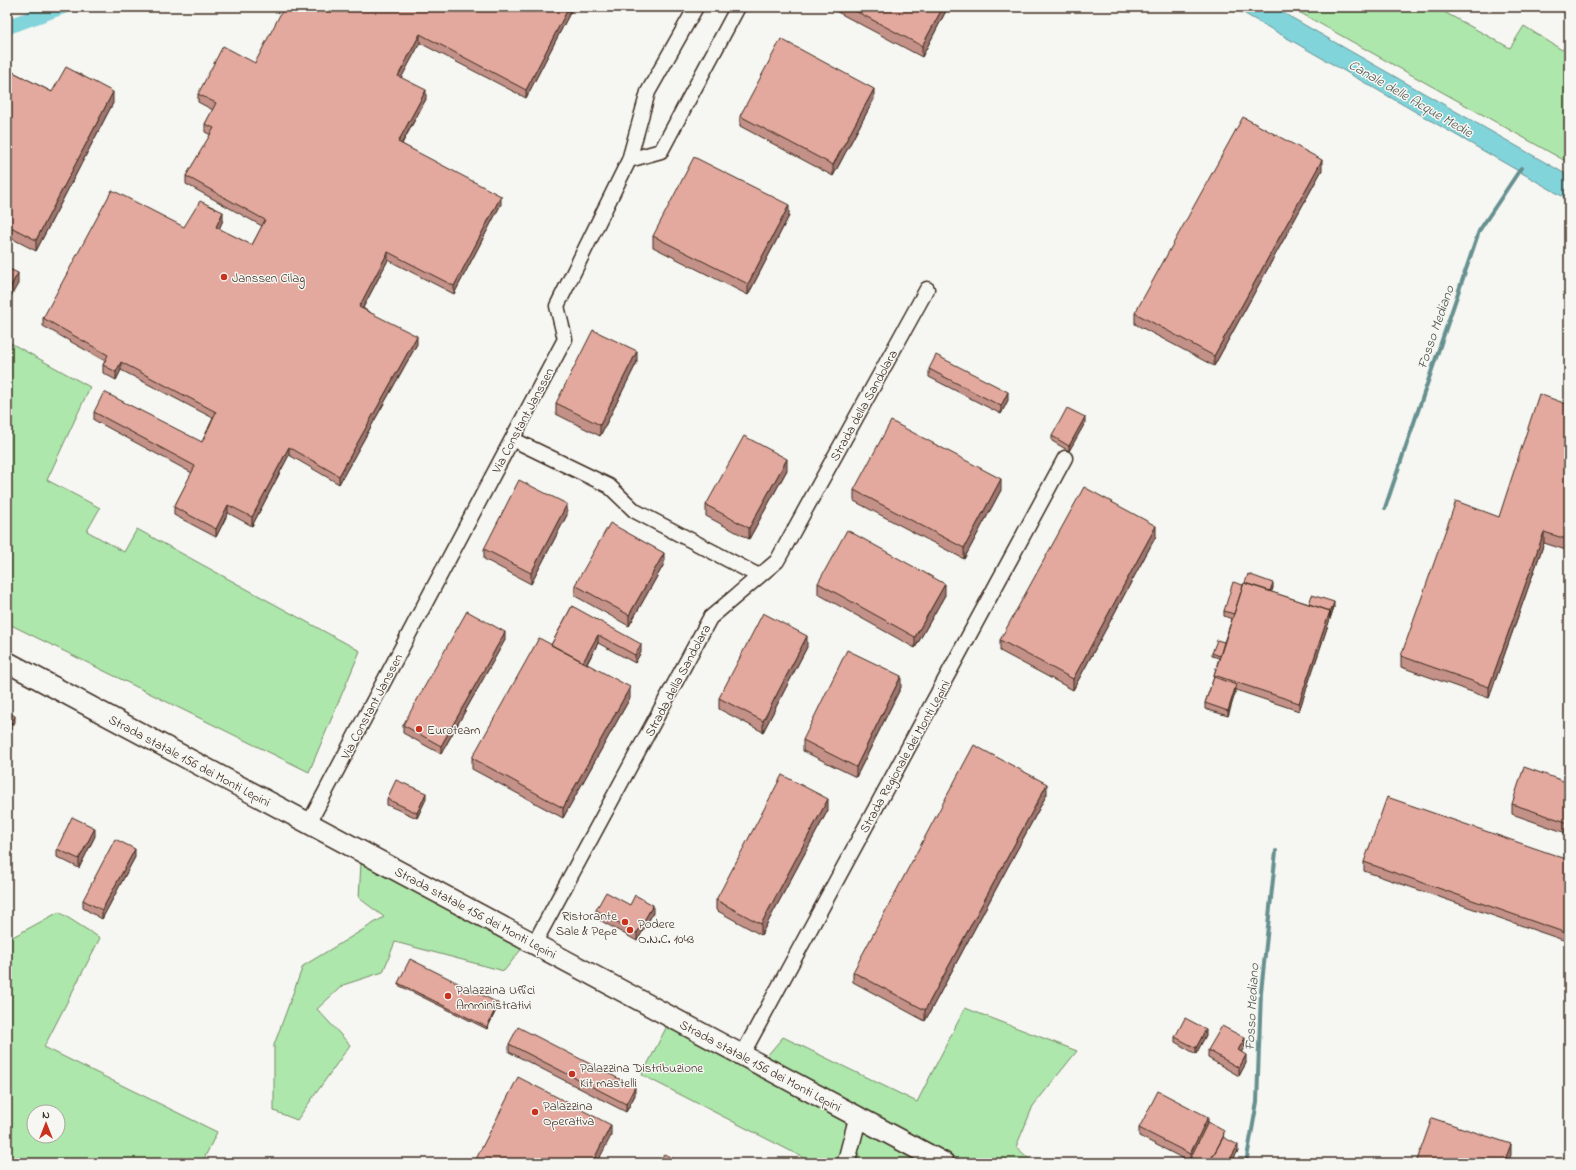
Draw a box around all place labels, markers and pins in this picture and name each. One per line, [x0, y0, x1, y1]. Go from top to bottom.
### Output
place label: Janssen Cilag [232, 269, 305, 289]
marker: Janssen Cilag [219, 272, 229, 282]
place label: Euroteam [427, 721, 480, 740]
marker: Euroteam [414, 724, 424, 734]
place label: Ristorante Sale & Pepe [556, 907, 617, 941]
place label: Podere O.N.C. 1043 [638, 915, 694, 949]
marker: Ristorante Sale & Pepe [620, 917, 630, 927]
marker: Podere O.N.C. 1043 [625, 925, 635, 935]
place label: Palazzina Uffici Amministrativi [456, 981, 535, 1015]
marker: Palazzina Uffici Amministrativi [443, 991, 453, 1001]
place label: Palazzina Distribuzione Kit mastelli [580, 1059, 703, 1093]
marker: Palazzina Distribuzione Kit mastelli [567, 1069, 577, 1079]
place label: Palazzina Operativa [543, 1097, 594, 1131]
marker: Palazzina Operativa [530, 1107, 540, 1117]

